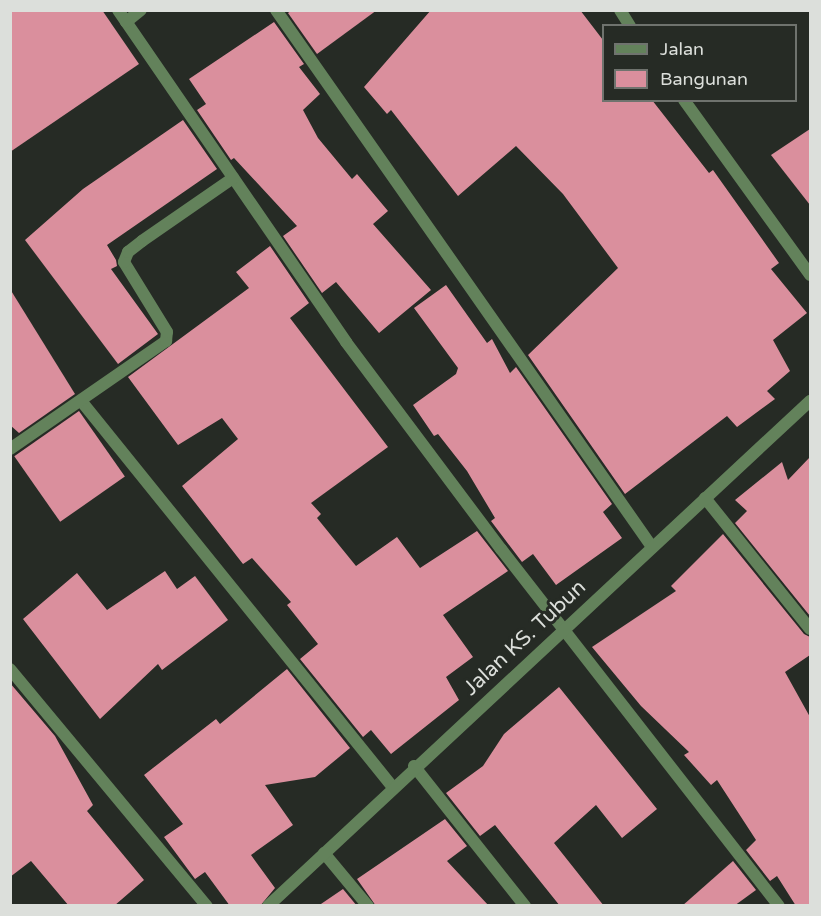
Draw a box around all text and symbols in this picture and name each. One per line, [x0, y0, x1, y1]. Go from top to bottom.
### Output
legend [602, 24, 797, 102]
text: Jalan [660, 38, 704, 60]
text: Bangunan [660, 68, 748, 90]
street label: Jalan KS. Tubun [459, 575, 591, 701]

